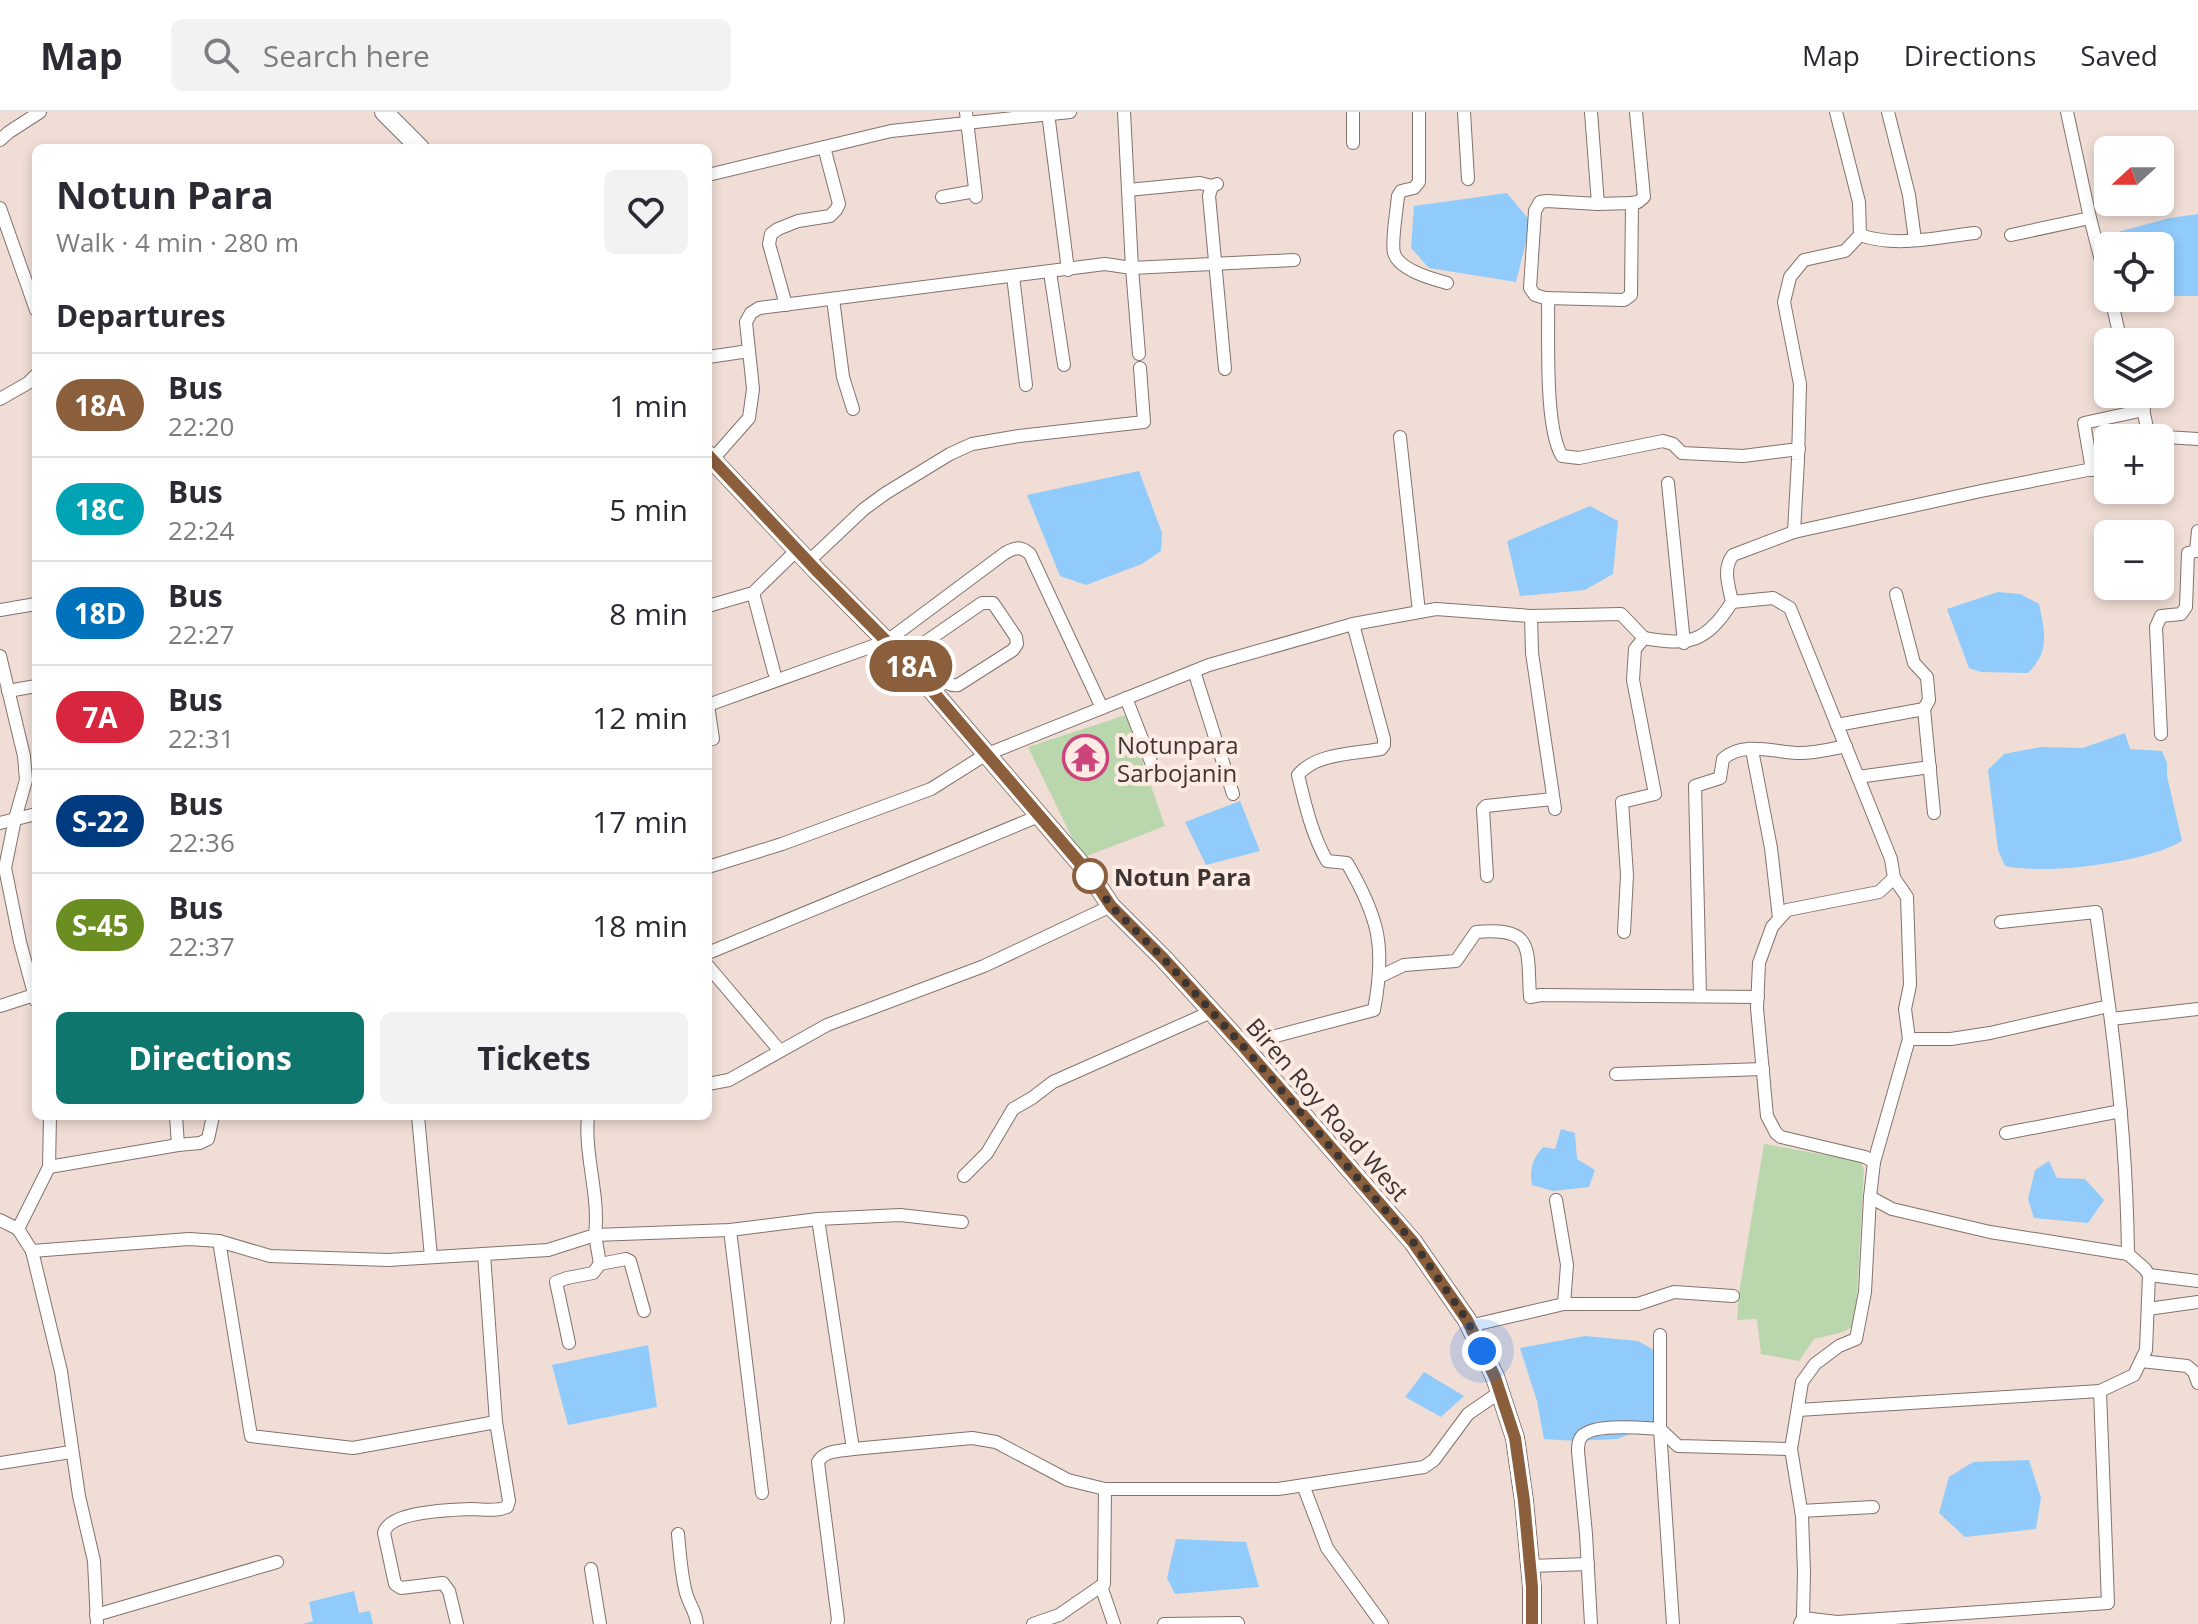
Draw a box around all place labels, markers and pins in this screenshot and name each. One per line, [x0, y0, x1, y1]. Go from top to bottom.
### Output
place label: Notunpara Sarbojanin [1117, 728, 1239, 789]
temple icon: Notunpara Sarbojanin [1062, 734, 1110, 782]
marker: Notun Para [1073, 859, 1107, 893]
place label: Notun Para [1114, 860, 1252, 893]

